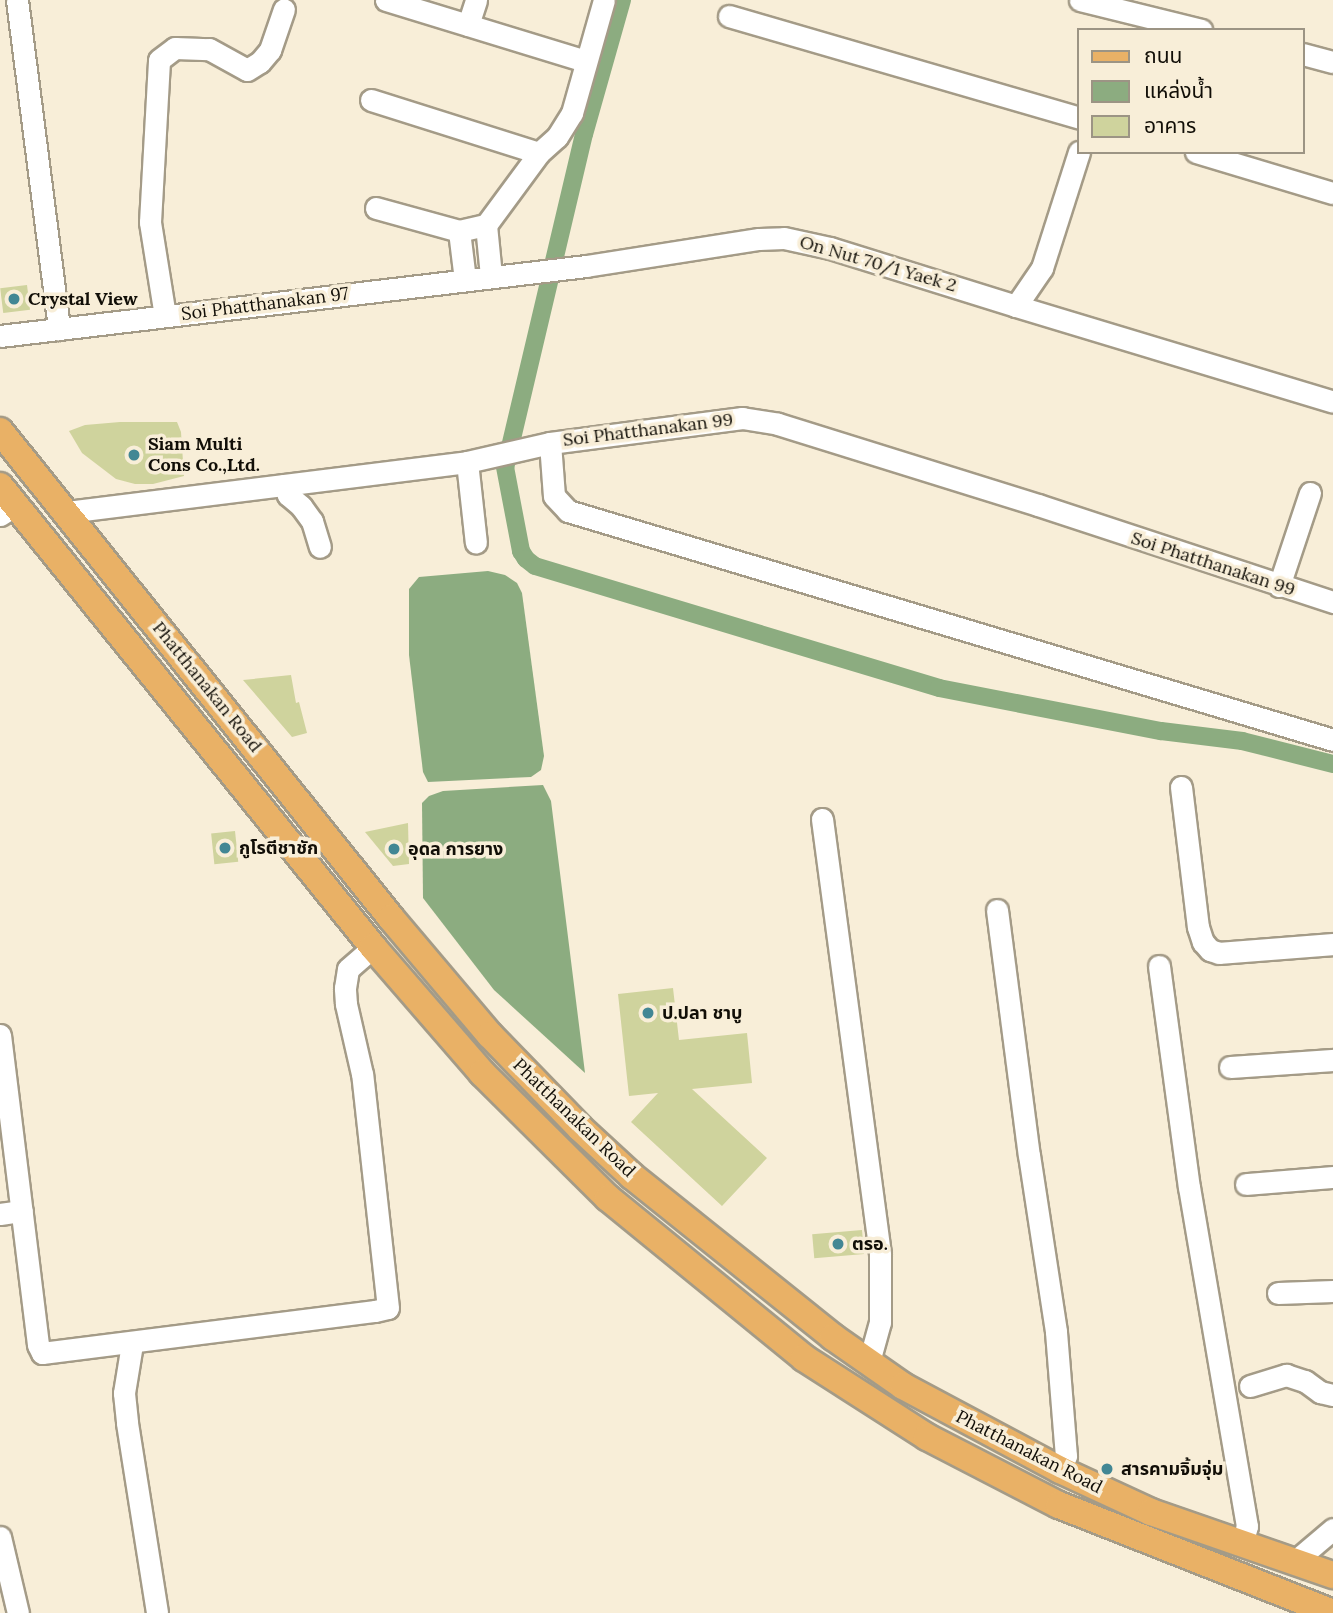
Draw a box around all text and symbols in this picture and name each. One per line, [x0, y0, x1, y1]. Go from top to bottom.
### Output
legend [1078, 28, 1305, 154]
text: ถนน [1144, 42, 1182, 69]
text: แหล่งน้ำ [1144, 77, 1213, 104]
text: อาคาร [1144, 112, 1196, 139]
street label: On Nut 70/1 Yaek 2 [797, 231, 959, 297]
street label: Soi Phatthanakan 97 [180, 283, 350, 325]
place label: Crystal View [28, 288, 138, 310]
marker: Crystal View [6, 291, 22, 307]
street label: Soi Phatthanakan 99 [562, 409, 734, 451]
place label: Siam Multi Cons Co.,Ltd. [148, 434, 260, 476]
marker: Siam Multi Cons Co.,Ltd. [126, 447, 142, 463]
street label: Soi Phatthanakan 99 [1128, 527, 1298, 601]
street label: Phatthanakan Road [148, 617, 266, 757]
place label: กูโรตีชาชัก [239, 837, 318, 859]
place label: อุดล การยาง [408, 838, 503, 860]
marker: กูโรตีชาชัก [217, 840, 233, 856]
marker: อุดล การยาง [386, 841, 402, 857]
place label: ป.ปลา ชาบู [662, 1002, 742, 1024]
marker: ป.ปลา ชาบู [640, 1005, 656, 1021]
street label: Phatthanakan Road [508, 1054, 640, 1182]
place label: ตรอ. [852, 1233, 888, 1255]
marker: ตรอ. [830, 1236, 846, 1252]
street label: Phatthanakan Road [952, 1406, 1106, 1498]
place label: สารคามจิ้มจุ่ม [1121, 1458, 1223, 1480]
marker: สารคามจิ้มจุ่ม [1099, 1461, 1115, 1477]

